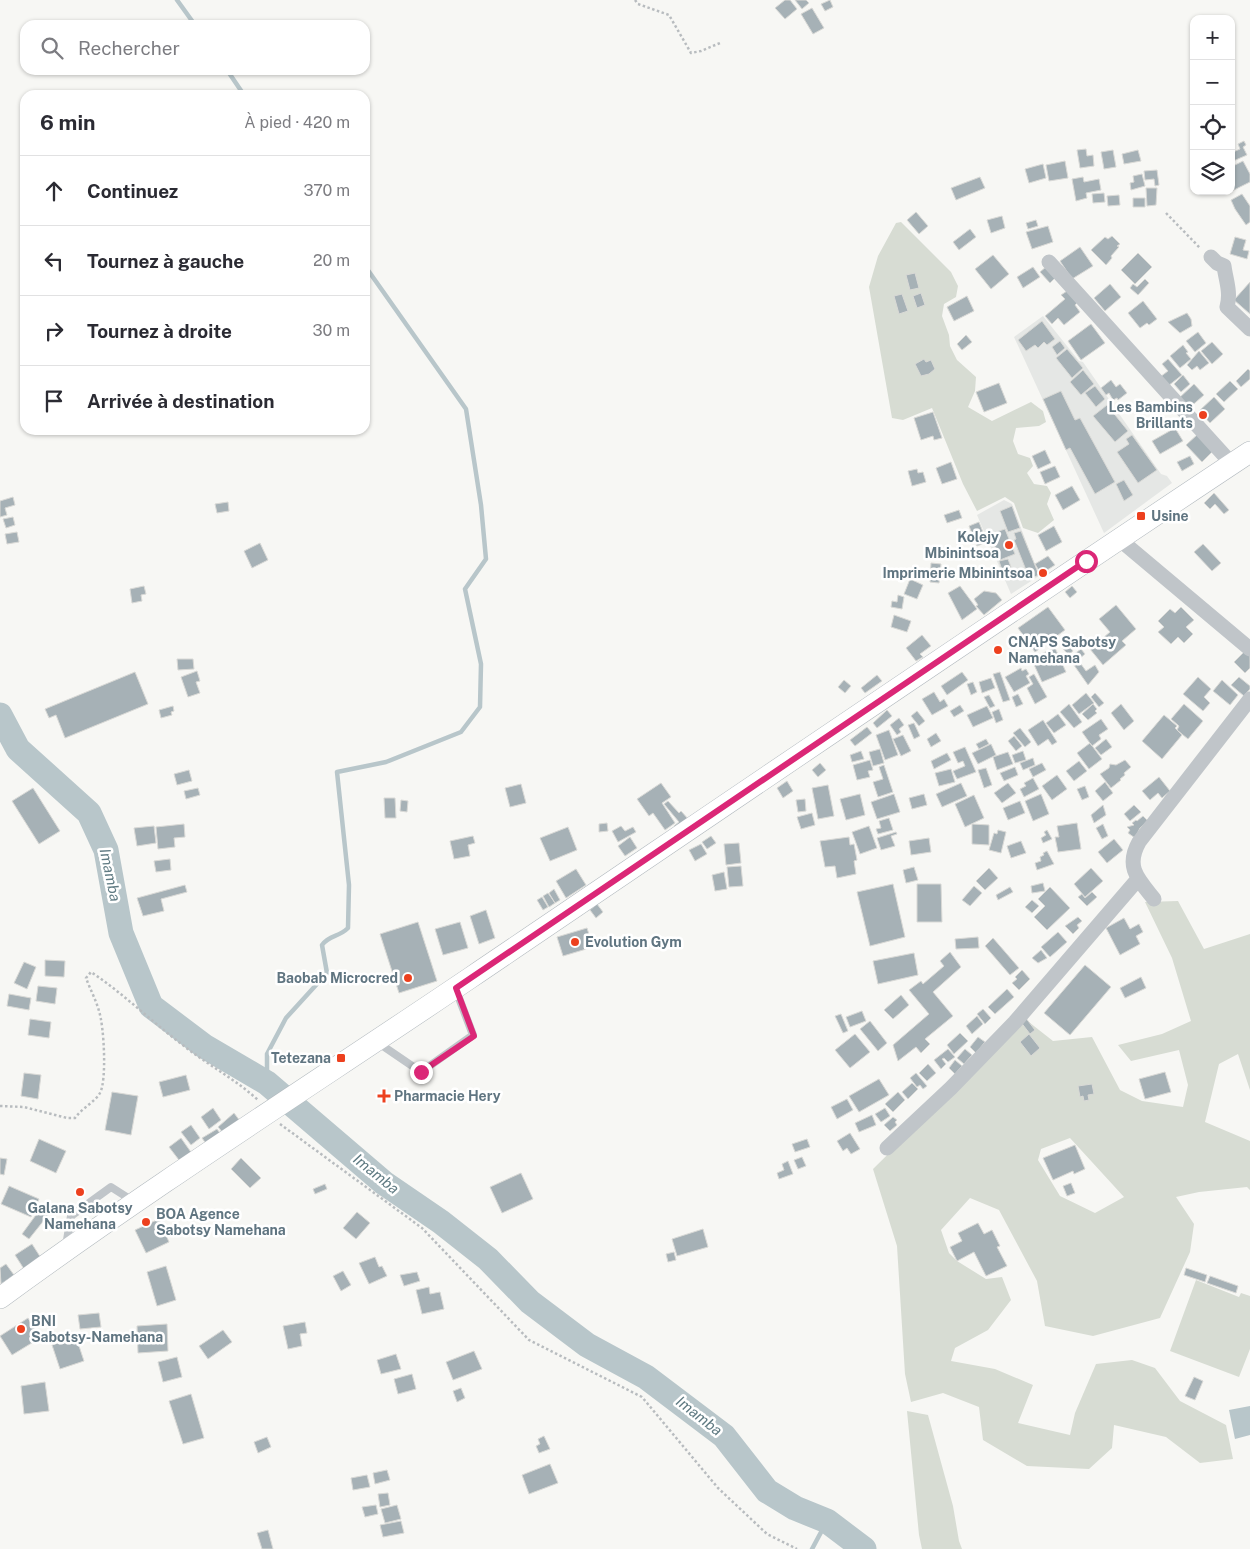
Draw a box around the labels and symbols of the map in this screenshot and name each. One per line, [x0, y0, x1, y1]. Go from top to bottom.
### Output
place label: Les Bambins Brillants [1109, 399, 1193, 431]
marker: Les Bambins Brillants [1197, 409, 1209, 421]
place label: Usine [1151, 508, 1189, 524]
marker: Usine [1135, 510, 1147, 522]
place label: Kolejy Mbinintsoa [925, 529, 999, 561]
marker: Kolejy Mbinintsoa [1003, 539, 1015, 551]
route start [1075, 550, 1098, 573]
place label: Imprimerie Mbinintsoa [882, 565, 1033, 581]
marker: Imprimerie Mbinintsoa [1037, 567, 1049, 579]
place label: CNAPS Sabotsy Namehana [1008, 634, 1116, 666]
marker: CNAPS Sabotsy Namehana [992, 644, 1004, 656]
water label: Imamba [97, 847, 124, 903]
place label: Evolution Gym [585, 934, 682, 950]
marker: Evolution Gym [569, 936, 581, 948]
place label: Baobab Microcred [276, 970, 398, 986]
marker: Baobab Microcred [402, 972, 414, 984]
place label: Tetezana [271, 1050, 331, 1066]
marker: Tetezana [335, 1052, 347, 1064]
route end [410, 1061, 433, 1084]
place label: Pharmacie Hery [394, 1088, 501, 1104]
marker: Pharmacie Hery [378, 1090, 390, 1102]
water label: Imamba [350, 1150, 403, 1197]
marker: Galana Sabotsy Namehana [74, 1186, 86, 1198]
place label: Galana Sabotsy Namehana [27, 1200, 133, 1232]
place label: BOA Agence Sabotsy Namehana [156, 1206, 286, 1238]
marker: BOA Agence Sabotsy Namehana [140, 1216, 152, 1228]
place label: BNI Sabotsy-Namehana [31, 1313, 163, 1345]
marker: BNI Sabotsy-Namehana [15, 1323, 27, 1335]
water label: Imamba [673, 1392, 726, 1439]

